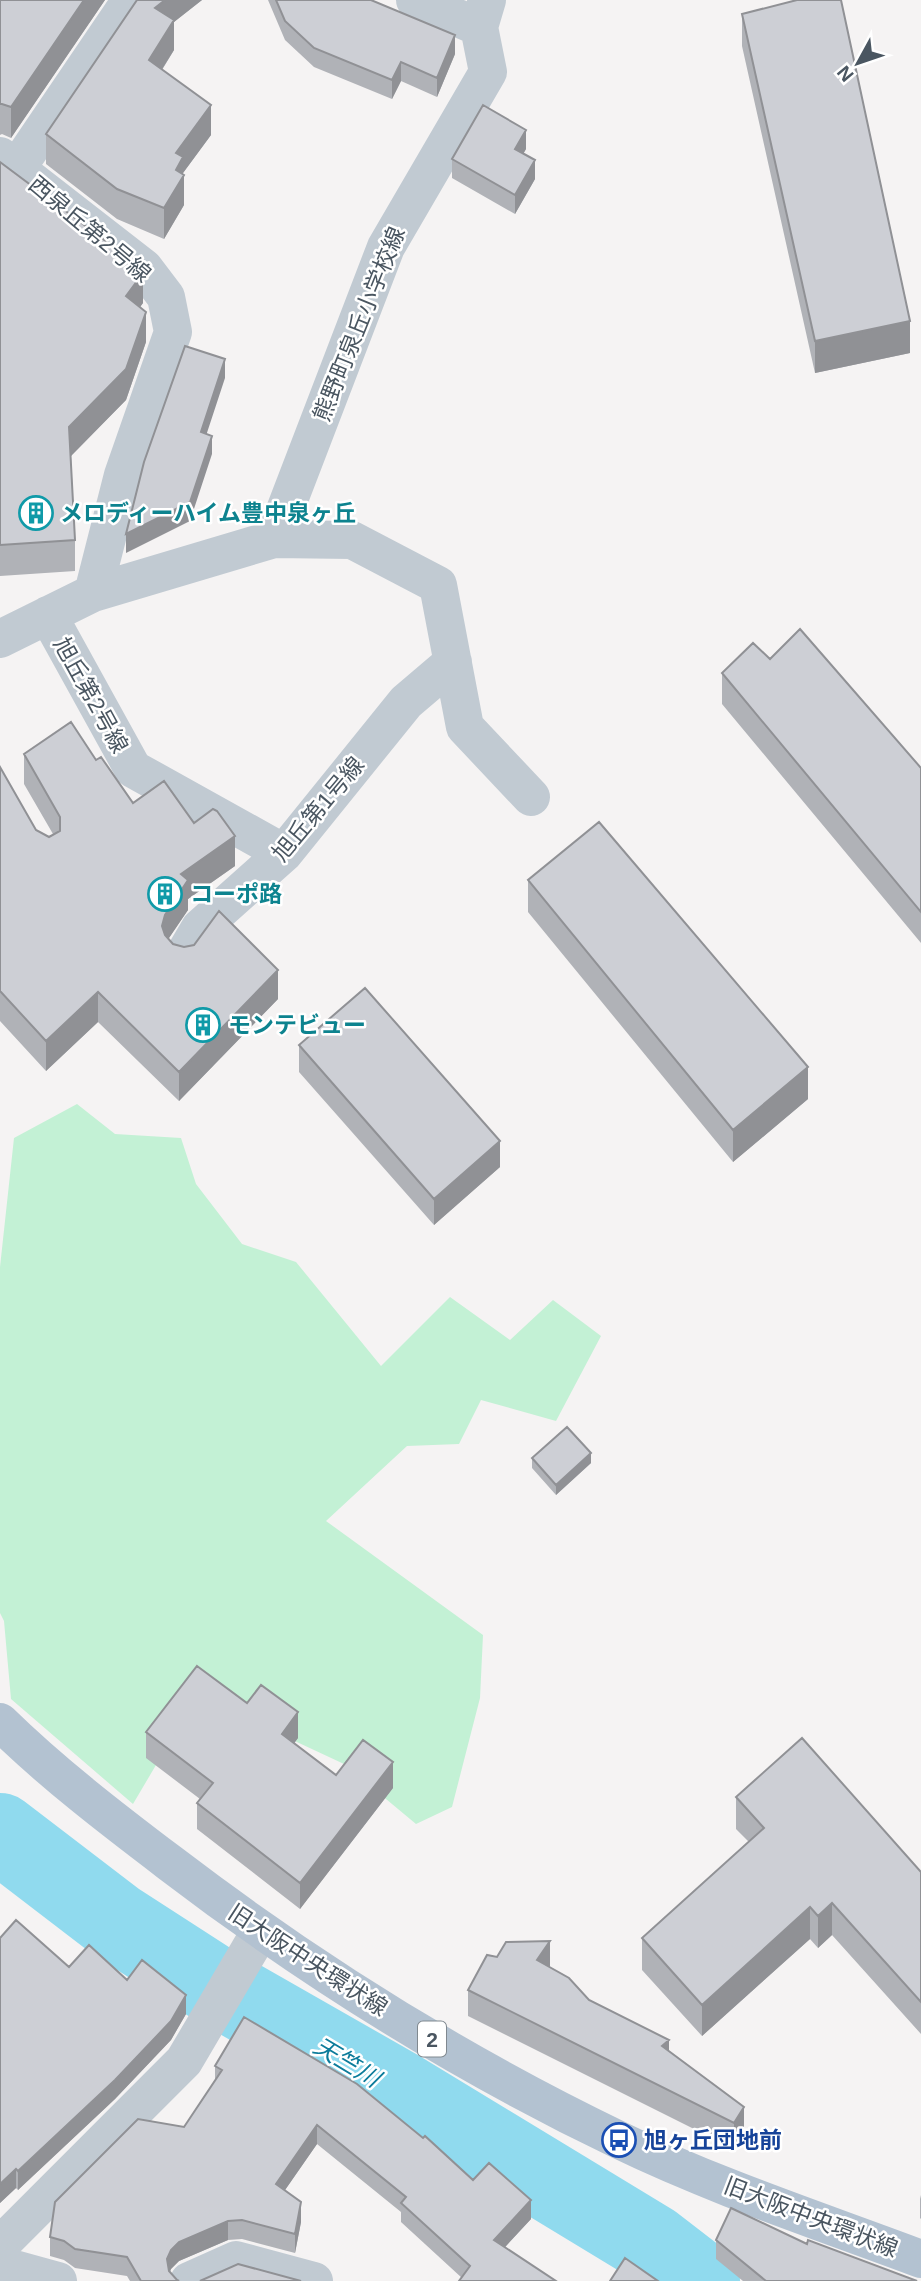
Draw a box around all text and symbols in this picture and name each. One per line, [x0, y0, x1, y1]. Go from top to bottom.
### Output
north arrow [823, 28, 893, 98]
text: N [833, 62, 858, 86]
street label: 西泉丘第2号線 [24, 171, 156, 287]
street label: 熊野町泉丘小学校線 [308, 223, 410, 425]
building icon: メロディーハイム豊中泉ヶ丘 [17, 494, 55, 532]
place label: メロディーハイム豊中泉ヶ丘 [60, 500, 356, 526]
street label: 旭丘第2号線 [49, 633, 133, 757]
street label: 旭丘第1号線 [267, 752, 369, 866]
building icon: コーポ路 [146, 875, 184, 913]
place label: コーポ路 [190, 881, 282, 907]
building icon: モンテビュー [184, 1006, 222, 1044]
place label: モンテビュー [228, 1012, 366, 1038]
street label: 旧大阪中央環状線 [224, 1899, 392, 2021]
road number: 2 [418, 2022, 446, 2056]
water label: 天竺川 [309, 2032, 387, 2094]
bus stop icon: 旭ヶ丘団地前 [600, 2121, 638, 2159]
place label: 旭ヶ丘団地前 [644, 2127, 782, 2153]
street label: 旧大阪中央環状線 [720, 2172, 902, 2262]

